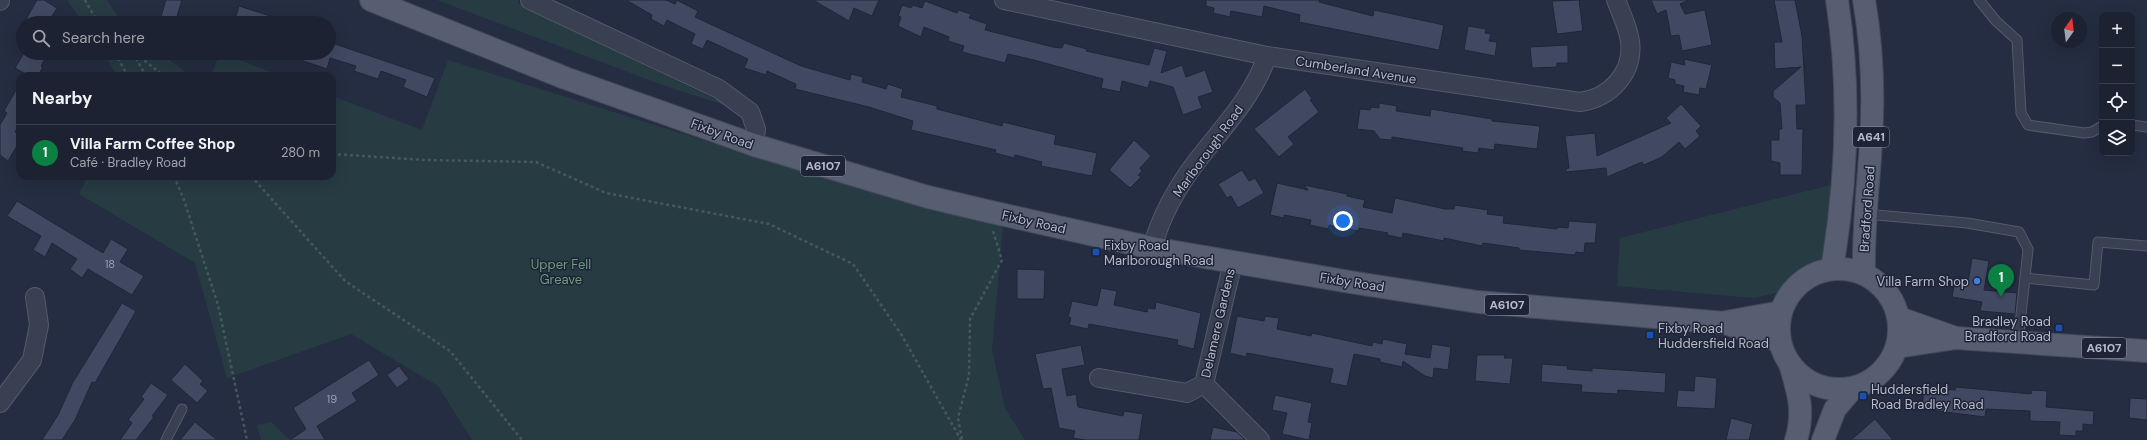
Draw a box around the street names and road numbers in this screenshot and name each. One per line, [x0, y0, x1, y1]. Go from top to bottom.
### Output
street label: Cumberland Avenue [1294, 52, 1418, 88]
street label: Marlborough Road [1169, 102, 1247, 200]
street label: Fixby Road [689, 115, 755, 153]
road number: A641 [1853, 127, 1889, 147]
road number: A6107 [801, 156, 845, 176]
street label: Bradford Road [1856, 165, 1878, 253]
street label: Fixby Road [1000, 206, 1068, 238]
street label: Delamere Gardens [1197, 267, 1239, 379]
street label: Fixby Road [1319, 269, 1385, 295]
road number: A6107 [1485, 295, 1529, 315]
road number: A6107 [2082, 338, 2126, 358]

